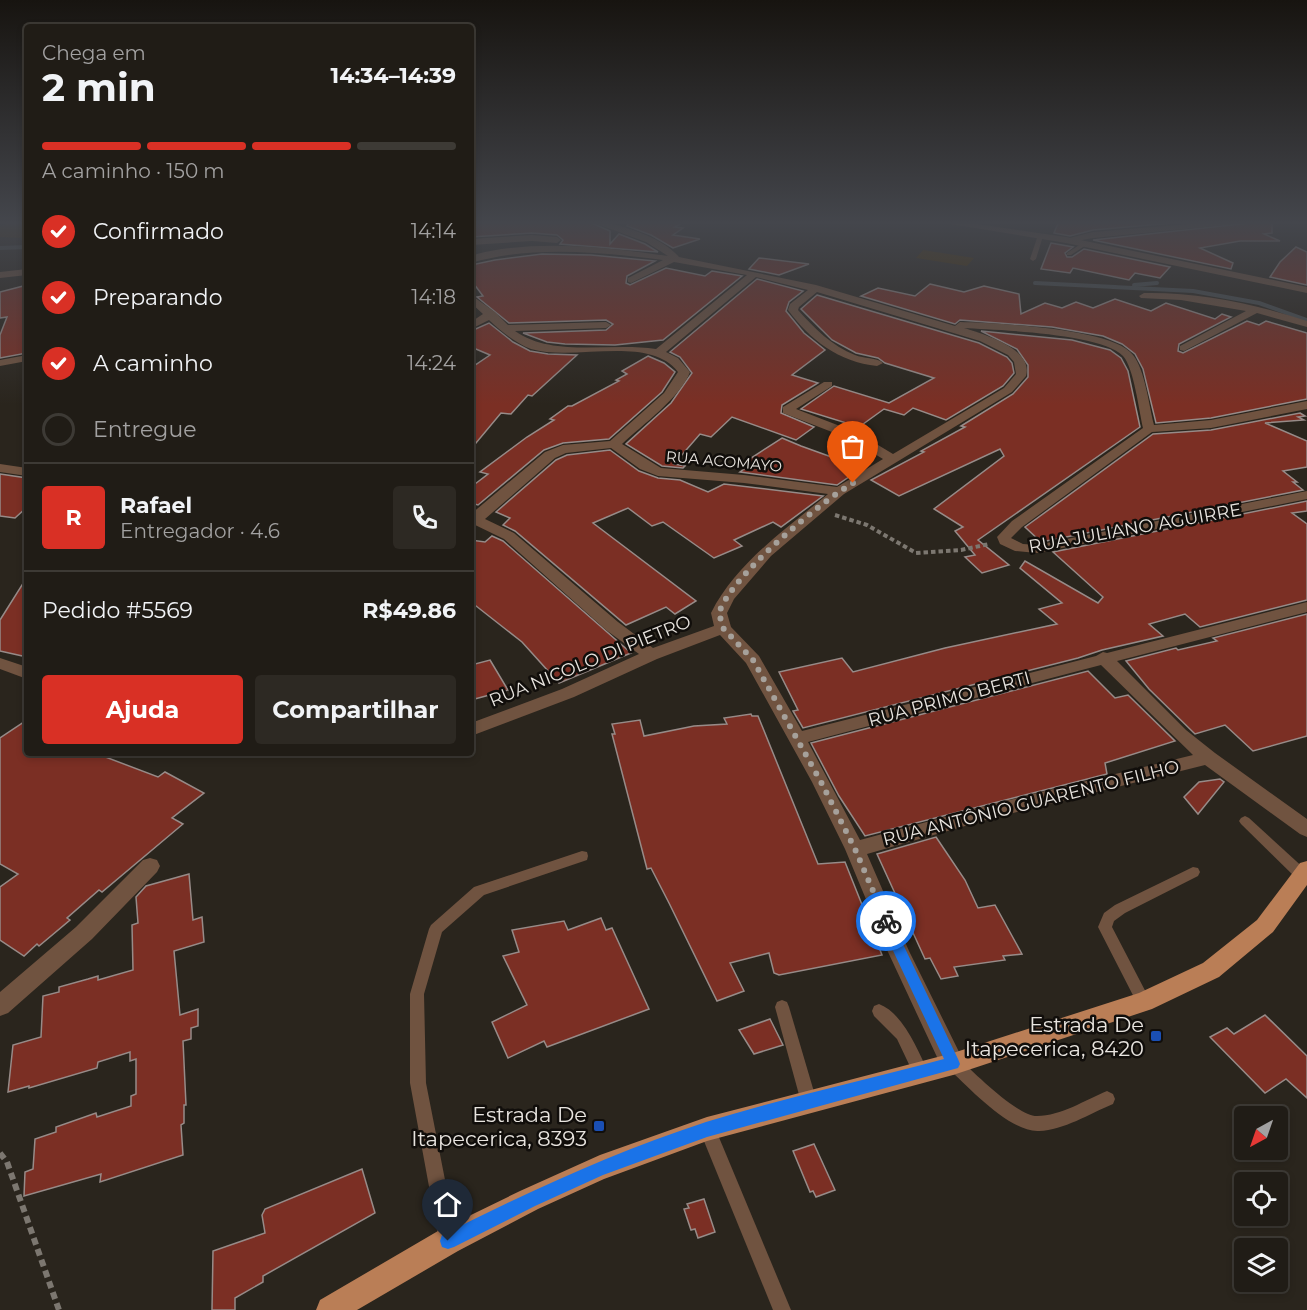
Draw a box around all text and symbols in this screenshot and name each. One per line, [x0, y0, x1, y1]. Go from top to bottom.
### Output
text: Chega em [42, 41, 146, 65]
text: 14:34–14:39 [331, 62, 456, 89]
text: 2 min [42, 63, 156, 111]
text: A caminho · 150 m [42, 159, 225, 183]
icon: check [42, 215, 75, 248]
text: Confirmado [93, 218, 224, 245]
text: 14:14 [411, 219, 456, 243]
icon: check [42, 281, 75, 314]
text: Preparando [93, 284, 222, 311]
text: 14:18 [411, 285, 456, 309]
icon: check [42, 347, 75, 380]
text: A caminho [93, 350, 213, 377]
text: 14:24 [407, 351, 456, 375]
text: Entregue [93, 416, 197, 443]
pin [827, 421, 878, 483]
icon: bag [836, 430, 869, 463]
street label: RUA ACOMAYO [665, 446, 783, 476]
button: phone [393, 486, 456, 549]
text: Rafael [120, 492, 192, 519]
street label: RUA JULIANO AGUIRRE [1027, 498, 1243, 558]
text: R [65, 504, 82, 531]
text: Entregador · 4.6 [120, 519, 280, 543]
text: Pedido #5569 [42, 597, 193, 624]
text: R$49.86 [362, 597, 456, 624]
street label: RUA NICOLO DI PIETRO [486, 610, 694, 712]
street label: RUA PRIMO BERTI [865, 667, 1033, 731]
button: Ajuda [42, 675, 243, 744]
button: Compartilhar [255, 675, 456, 744]
street label: RUA ANTÔNIO GUARENTO FILHO [880, 755, 1182, 851]
courier [856, 891, 916, 951]
icon: bike [870, 905, 903, 938]
place label: Estrada De Itapecerica, 8420 [965, 1012, 1144, 1061]
marker: Estrada De Itapecerica, 8420 [1149, 1029, 1163, 1043]
place label: Estrada De Itapecerica, 8393 [411, 1102, 587, 1151]
north arrow [1234, 1106, 1288, 1160]
map controls [1234, 1106, 1288, 1292]
marker: Estrada De Itapecerica, 8393 [592, 1119, 606, 1133]
button: locate [1234, 1172, 1288, 1226]
pin [422, 1179, 473, 1241]
icon: home [431, 1188, 464, 1221]
button: layers [1234, 1238, 1288, 1292]

